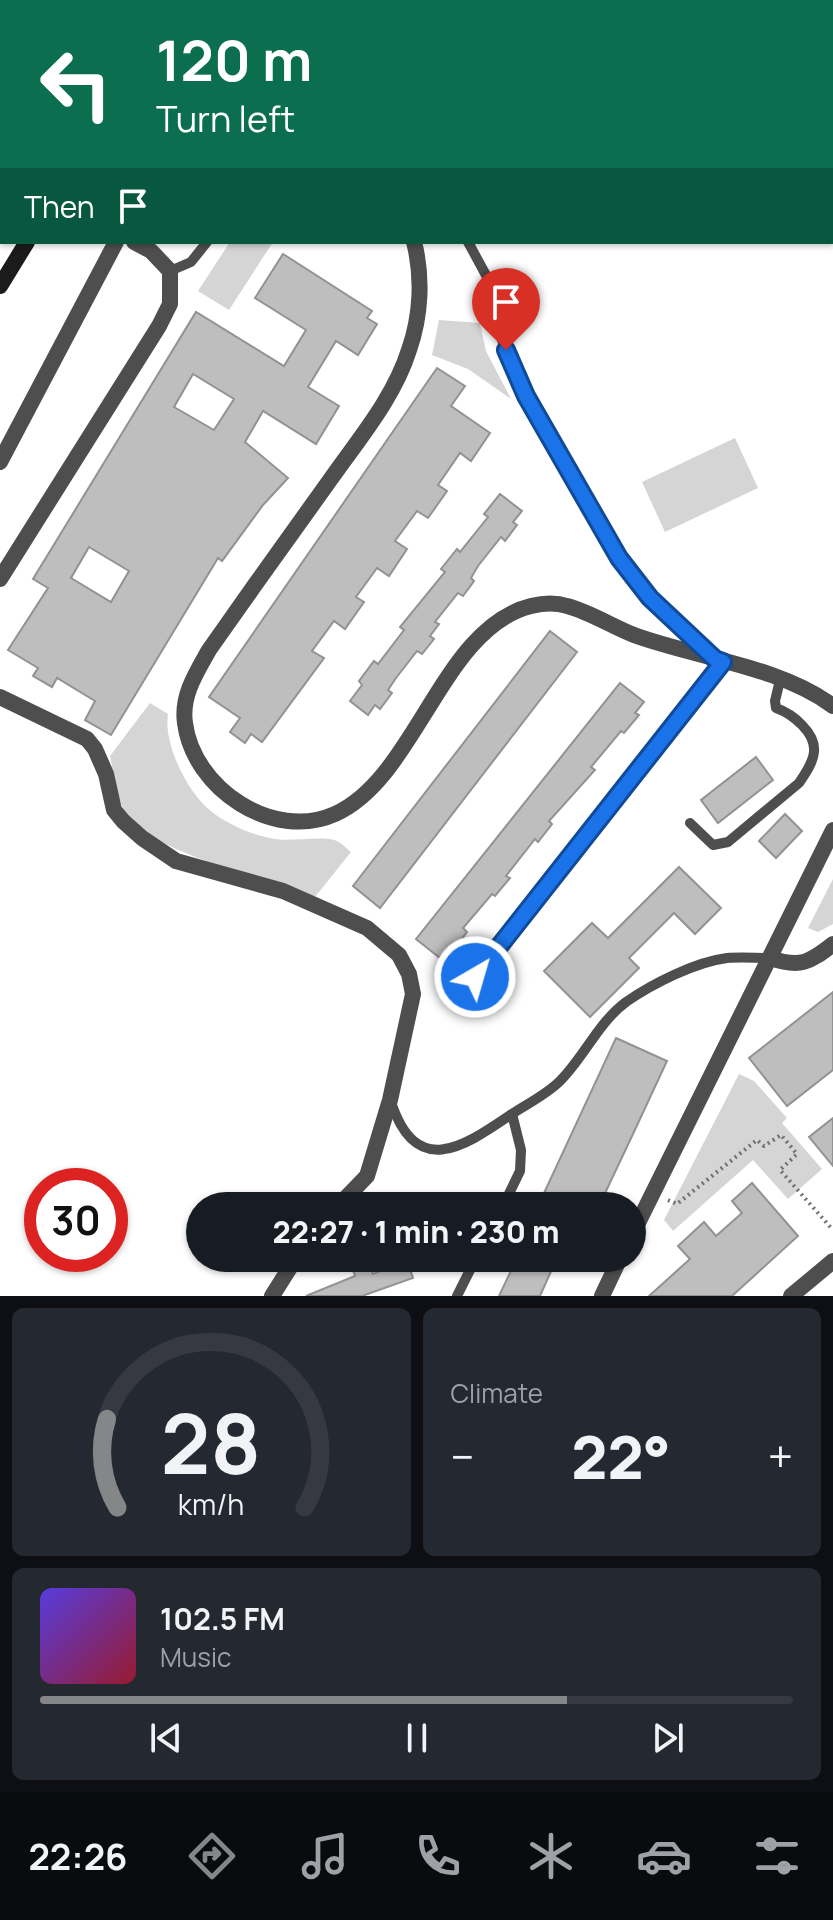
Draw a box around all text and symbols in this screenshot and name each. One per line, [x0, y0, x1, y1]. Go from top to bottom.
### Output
text: 120 m [156, 21, 312, 98]
icon: left [24, 32, 128, 136]
text: Turn left [156, 94, 295, 143]
icon: arrive [111, 184, 155, 228]
text: Then [24, 186, 95, 227]
pin [472, 268, 540, 350]
icon: arrive [484, 280, 528, 324]
position arrow [433, 935, 517, 1019]
speed limit sign: 30 [24, 1168, 128, 1272]
text: 22:27 · 1 min · 230 m [273, 1211, 559, 1252]
text: Climate [451, 1375, 543, 1411]
text: 28 [161, 1385, 262, 1499]
text: 22° [571, 1415, 671, 1497]
text: − [451, 1426, 474, 1486]
text: + [768, 1426, 793, 1486]
text: km/h [178, 1485, 244, 1524]
text: 102.5 FM [160, 1598, 285, 1639]
text: Music [160, 1639, 231, 1675]
icon: previous [144, 1716, 188, 1760]
icon: pause [395, 1716, 439, 1760]
icon: next [646, 1716, 690, 1760]
icon: directions [184, 1828, 240, 1884]
icon: music [297, 1828, 353, 1884]
icon: phone [410, 1828, 466, 1884]
icon: climate [523, 1828, 579, 1884]
icon: car [636, 1828, 692, 1884]
icon: filters [749, 1828, 805, 1884]
text: 22:26 [28, 1832, 127, 1881]

